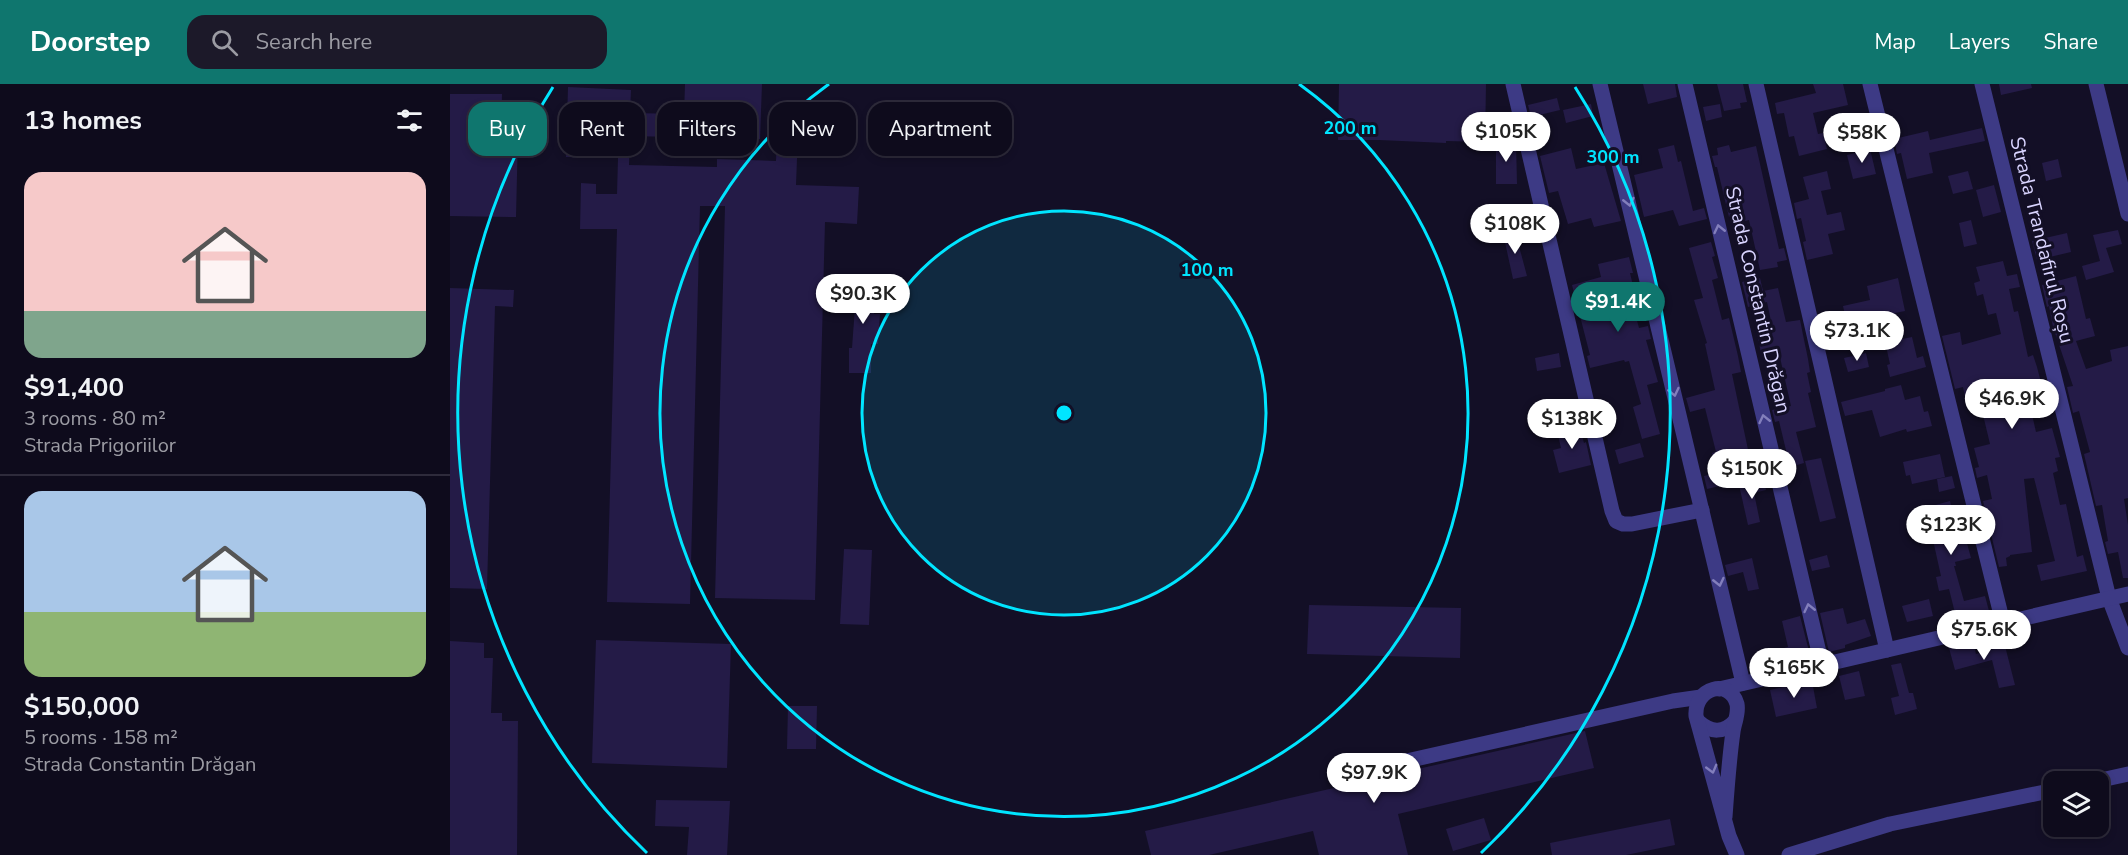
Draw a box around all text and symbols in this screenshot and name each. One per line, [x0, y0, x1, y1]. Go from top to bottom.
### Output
search box [187, 15, 607, 69]
text: Doorstep [30, 23, 151, 61]
icon: search [208, 26, 241, 59]
text: Search here [256, 27, 372, 57]
text: Map [1874, 28, 1916, 56]
text: Layers [1949, 28, 2010, 56]
text: Share [2043, 28, 2098, 56]
chip: Buy [468, 102, 547, 156]
chip: Rent [559, 102, 645, 156]
chip: Filters [657, 102, 757, 156]
chip: New [769, 102, 856, 156]
chip: Apartment [868, 102, 1012, 156]
text: 13 homes [24, 103, 142, 138]
icon: filters [393, 104, 426, 137]
pin: $105K [1464, 112, 1548, 163]
pin: $58K [1826, 113, 1898, 164]
text: 200 m [1323, 116, 1377, 140]
text: $105K [1475, 118, 1537, 145]
text: $58K [1837, 119, 1887, 146]
street label: Strada Trandafirul Roșu [2003, 134, 2081, 346]
text: 300 m [1586, 145, 1640, 169]
street label: Strada Constantin Drăgan [1719, 184, 1797, 416]
one-way arrow [1621, 197, 1634, 207]
pin: $108K [1473, 204, 1557, 255]
text: $108K [1484, 210, 1546, 237]
icon: home [171, 211, 279, 319]
one-way arrow [1714, 224, 1727, 234]
text: 100 m [1180, 258, 1234, 282]
pin: $90.3K [814, 274, 912, 325]
text: $90.3K [830, 280, 896, 307]
pin: $91.4K [1569, 282, 1667, 333]
text: $91.4K [1585, 288, 1651, 315]
pin: $73.1K [1808, 311, 1906, 362]
text: $73.1K [1824, 317, 1890, 344]
text: $91,400 [24, 370, 124, 405]
pin: $46.9K [1963, 379, 2061, 430]
text: $46.9K [1979, 385, 2045, 412]
one-way arrow [1667, 387, 1680, 397]
pin: $138K [1530, 399, 1614, 450]
centre of rings [1054, 403, 1074, 423]
text: 3 rooms · 80 m² [24, 405, 166, 432]
text: $138K [1541, 405, 1603, 432]
one-way arrow [1758, 414, 1771, 424]
text: Strada Prigoriilor [24, 432, 176, 459]
pin: $150K [1710, 449, 1794, 500]
text: $150K [1721, 455, 1783, 482]
pin: $123K [1909, 505, 1993, 556]
text: $123K [1920, 511, 1982, 538]
icon: home [171, 530, 279, 638]
one-way arrow [1712, 576, 1725, 586]
one-way arrow [1803, 604, 1816, 614]
pin: $75.6K [1935, 610, 2033, 661]
text: $75.6K [1951, 616, 2017, 643]
pin: $165K [1752, 648, 1836, 699]
text: $165K [1763, 654, 1825, 681]
text: $150,000 [24, 689, 140, 724]
text: 5 rooms · 158 m² [24, 724, 178, 751]
text: Strada Constantin Drăgan [24, 751, 256, 778]
pin: $97.9K [1325, 753, 1423, 804]
text: $97.9K [1341, 759, 1407, 786]
one-way arrow [1705, 764, 1717, 774]
map controls [2043, 771, 2109, 837]
button: layers [2043, 771, 2109, 837]

